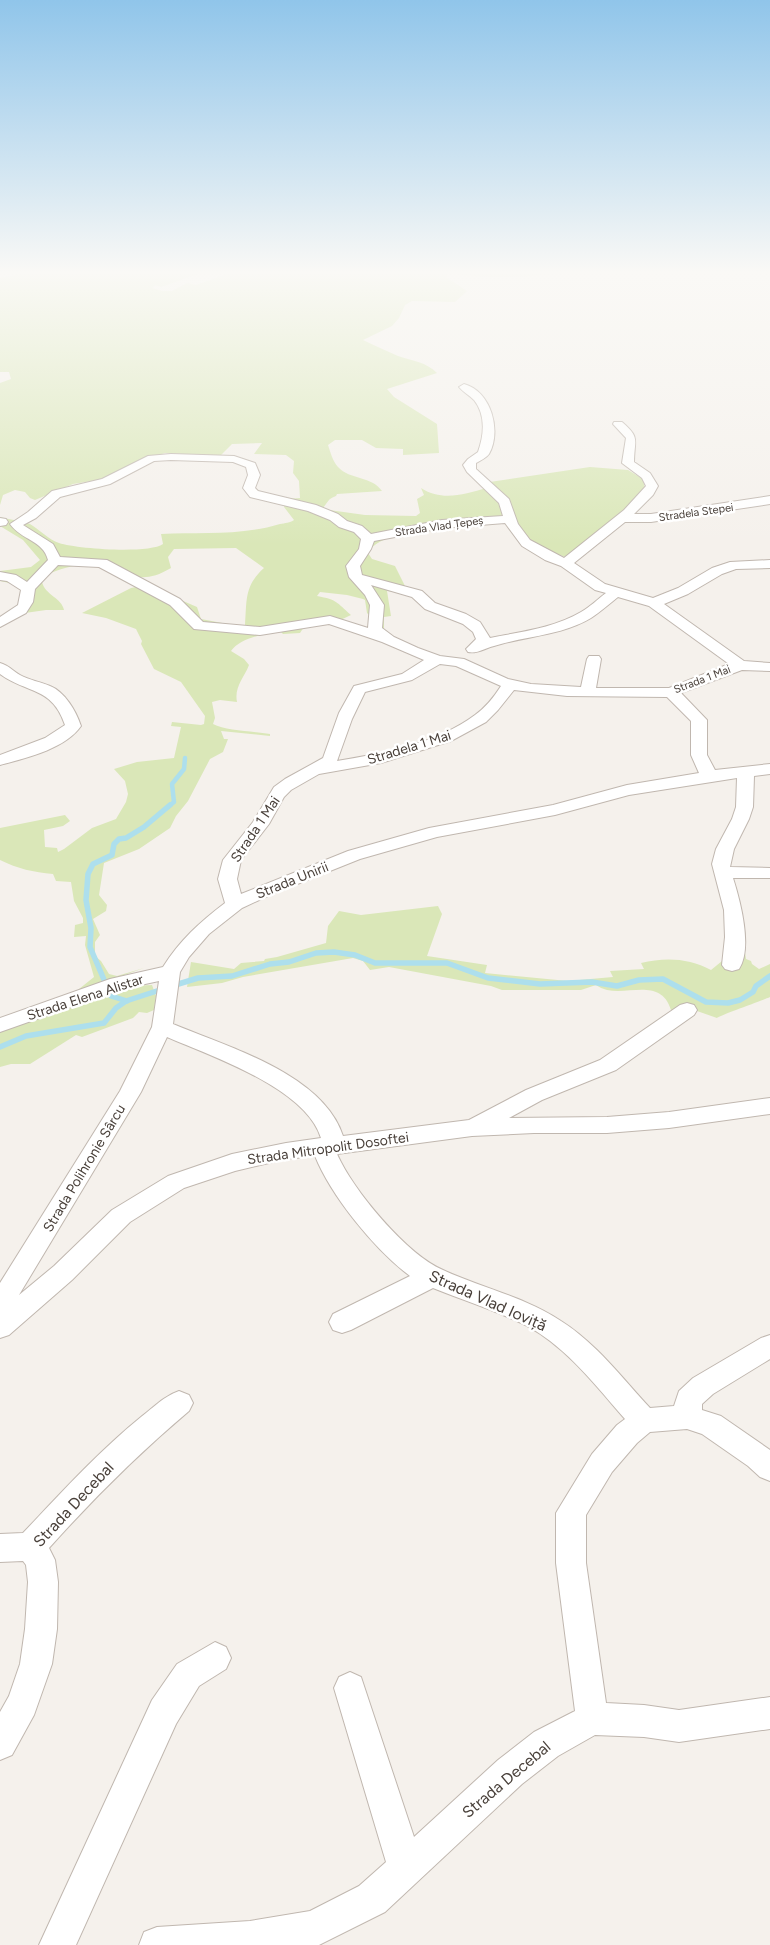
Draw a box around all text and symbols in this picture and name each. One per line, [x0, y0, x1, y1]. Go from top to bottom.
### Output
street label: Stradela Stepei [658, 501, 734, 524]
street label: Strada Vlad Țepeș [394, 514, 484, 539]
street label: Strada 1 Mai [672, 663, 732, 696]
street label: Stradela 1 Mai [365, 727, 453, 768]
street label: Strada 1 Mai [227, 793, 284, 866]
street label: Strada Unirii [253, 858, 331, 903]
street label: Strada Elena Alistar [25, 971, 146, 1024]
street label: Strada Polihronie Sârcu [40, 1101, 129, 1235]
street label: Strada Mitropolit Dosoftei [246, 1129, 410, 1168]
street label: Strada Vlad Ioviță [426, 1266, 549, 1335]
street label: Strada Decebal [29, 1458, 118, 1551]
street label: Strada Decebal [458, 1737, 554, 1822]

